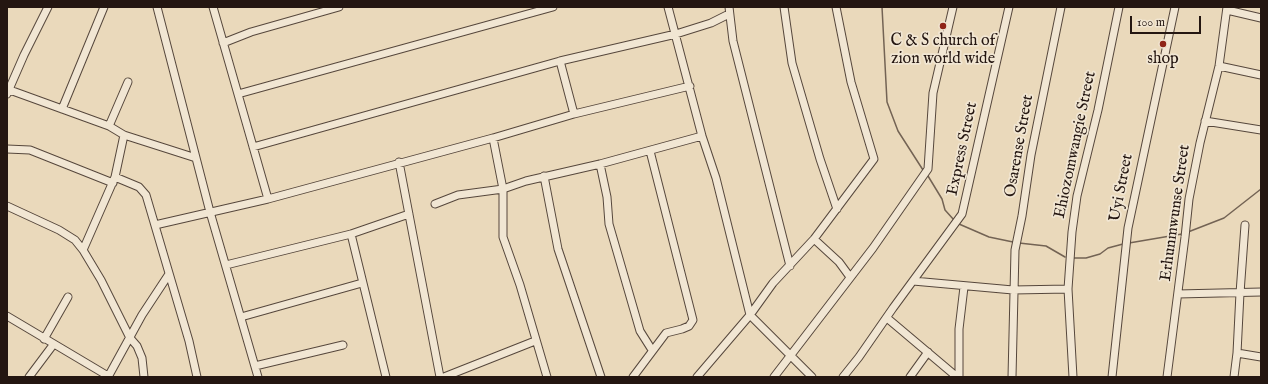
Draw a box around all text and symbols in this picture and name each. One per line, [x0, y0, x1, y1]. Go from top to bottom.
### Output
scale bar [1132, 8, 1203, 34]
text: 100 m [1137, 15, 1165, 30]
marker: C & S church of zion world wide [938, 21, 948, 31]
place label: C & S church of zion world wide [891, 32, 995, 70]
marker: shop [1158, 39, 1168, 49]
place label: shop [1147, 50, 1179, 70]
street label: Ehiozomwangie Street [1051, 70, 1101, 220]
street label: Osarense Street [1002, 93, 1038, 199]
street label: Express Street [944, 100, 982, 198]
street label: Erhunmwunse Street [1157, 143, 1195, 283]
street label: Uyi Street [1106, 152, 1138, 224]

